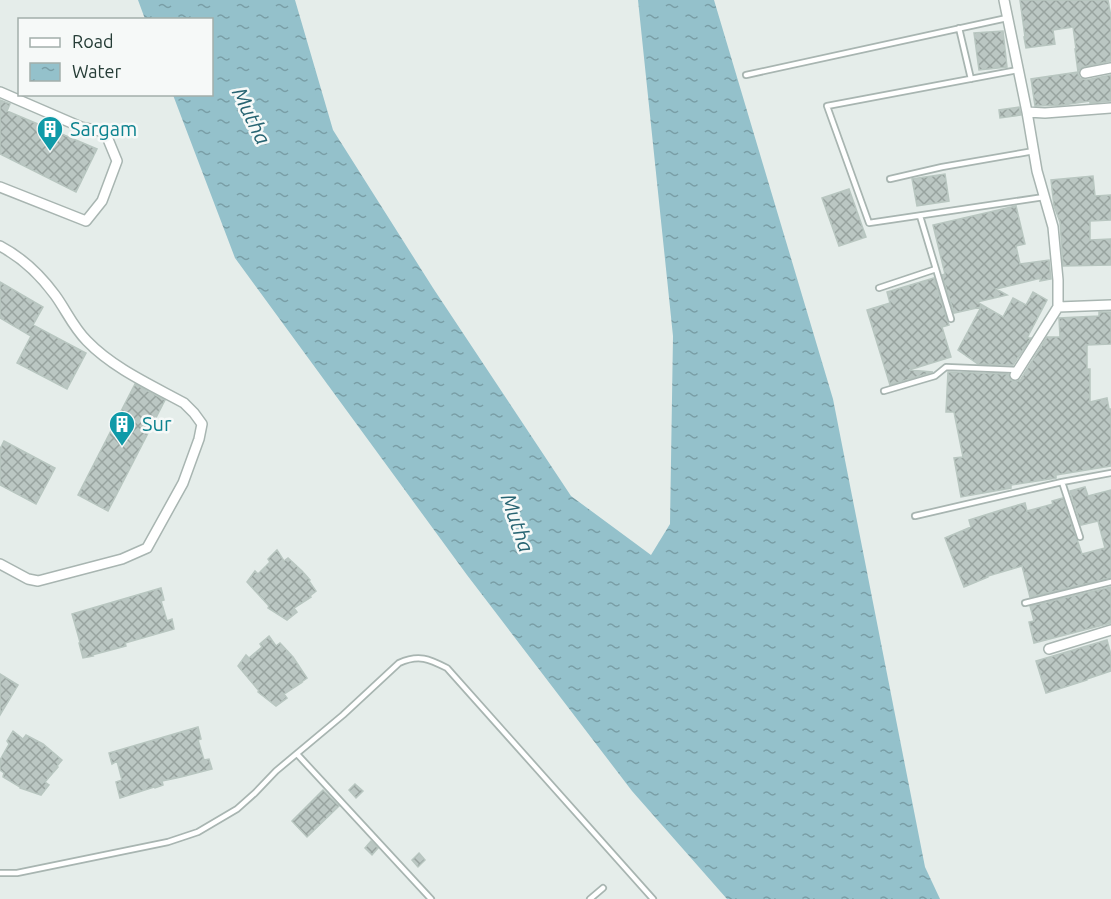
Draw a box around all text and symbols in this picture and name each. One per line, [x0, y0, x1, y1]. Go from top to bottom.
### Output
legend [18, 18, 213, 96]
text: Road [72, 31, 114, 51]
text: Water [72, 61, 122, 81]
water label: Mutha [228, 83, 276, 148]
building icon: Sargam [35, 114, 65, 152]
place label: Sargam [70, 117, 137, 140]
building icon: Sur [107, 409, 137, 447]
place label: Sur [142, 412, 172, 435]
water label: Mutha [497, 490, 539, 555]

